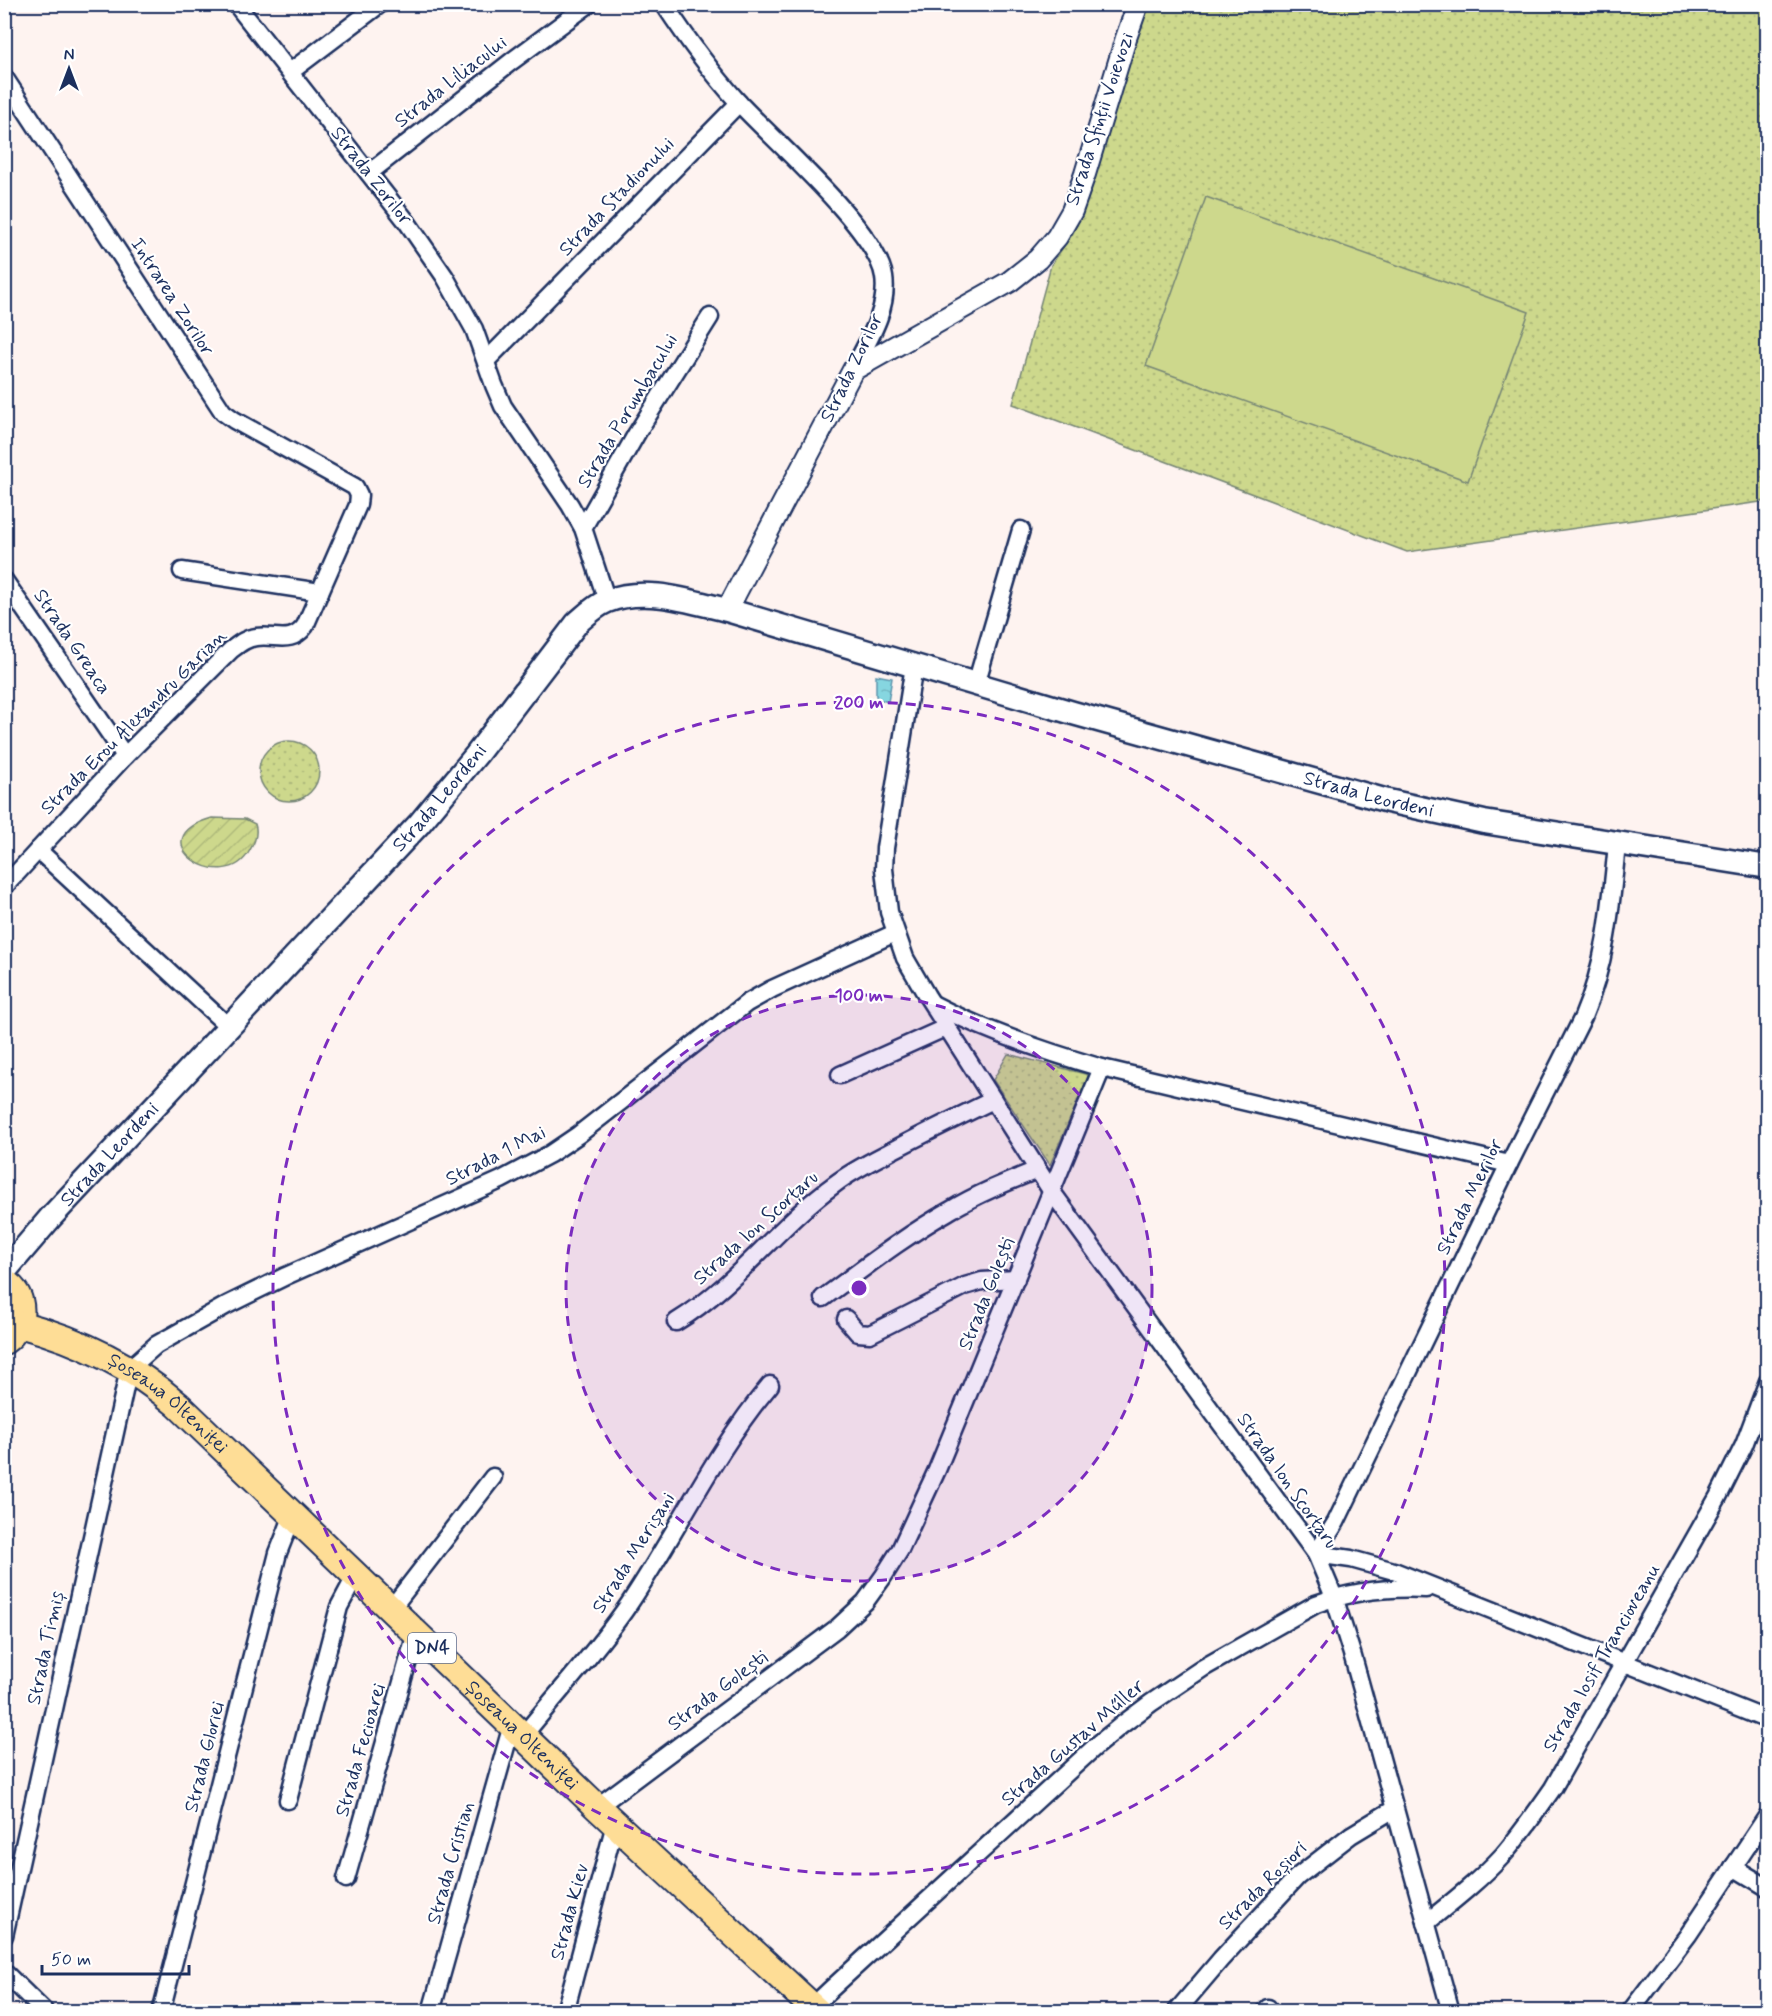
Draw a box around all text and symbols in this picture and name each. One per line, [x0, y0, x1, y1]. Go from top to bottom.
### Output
street label: Strada Liliacului [389, 29, 513, 135]
street label: Strada Sfinții Voievozi [1059, 29, 1141, 209]
north arrow [39, 39, 99, 99]
text: N [64, 45, 74, 66]
street label: Strada Zorilor [324, 121, 418, 231]
street label: Strada Stadionului [553, 131, 681, 263]
street label: Intrarea Zorilor [124, 233, 220, 361]
street label: Strada Zorilor [814, 308, 890, 427]
street label: Strada Porumbacului [571, 329, 685, 493]
street label: Strada Greaca [27, 584, 117, 700]
street label: Strada Erou Alexandru Garian [35, 623, 233, 821]
text: 200 m [834, 691, 884, 715]
street label: Strada Leordeni [386, 738, 493, 858]
street label: Strada Leordeni [1300, 765, 1437, 824]
text: 100 m [835, 984, 883, 1008]
street label: Strada Leordeni [54, 1096, 165, 1213]
street label: Strada 1 Mai [441, 1119, 551, 1193]
street label: Strada Merilor [1430, 1134, 1510, 1260]
street label: Strada Ion Scorțaru [687, 1164, 825, 1292]
street label: Strada Golești [952, 1234, 1022, 1354]
centre of rings [849, 1278, 869, 1298]
street label: Șoseaua Olteniței [103, 1346, 234, 1460]
street label: Strada Ion Scorțaru [1230, 1408, 1344, 1554]
street label: Strada Merișani [586, 1487, 682, 1619]
street label: Strada Iosif Trancioveanu [1537, 1559, 1667, 1757]
street label: Strada Timiș [21, 1588, 71, 1707]
road number: DN4 [408, 1633, 456, 1663]
street label: Strada Golești [662, 1644, 774, 1738]
street label: Strada Gustav Műller [996, 1673, 1151, 1813]
street label: Șoseaua Olteniței [459, 1674, 585, 1796]
street label: Strada Fecioarei [329, 1680, 393, 1820]
street label: Strada Gloriei [178, 1698, 232, 1815]
street label: Strada Cristian [421, 1799, 481, 1927]
street label: Strada Roșiori [1213, 1836, 1313, 1936]
street label: Strada Kiev [544, 1861, 596, 1963]
scale bar [42, 1938, 189, 1976]
text: 50 m [51, 1948, 91, 1972]

